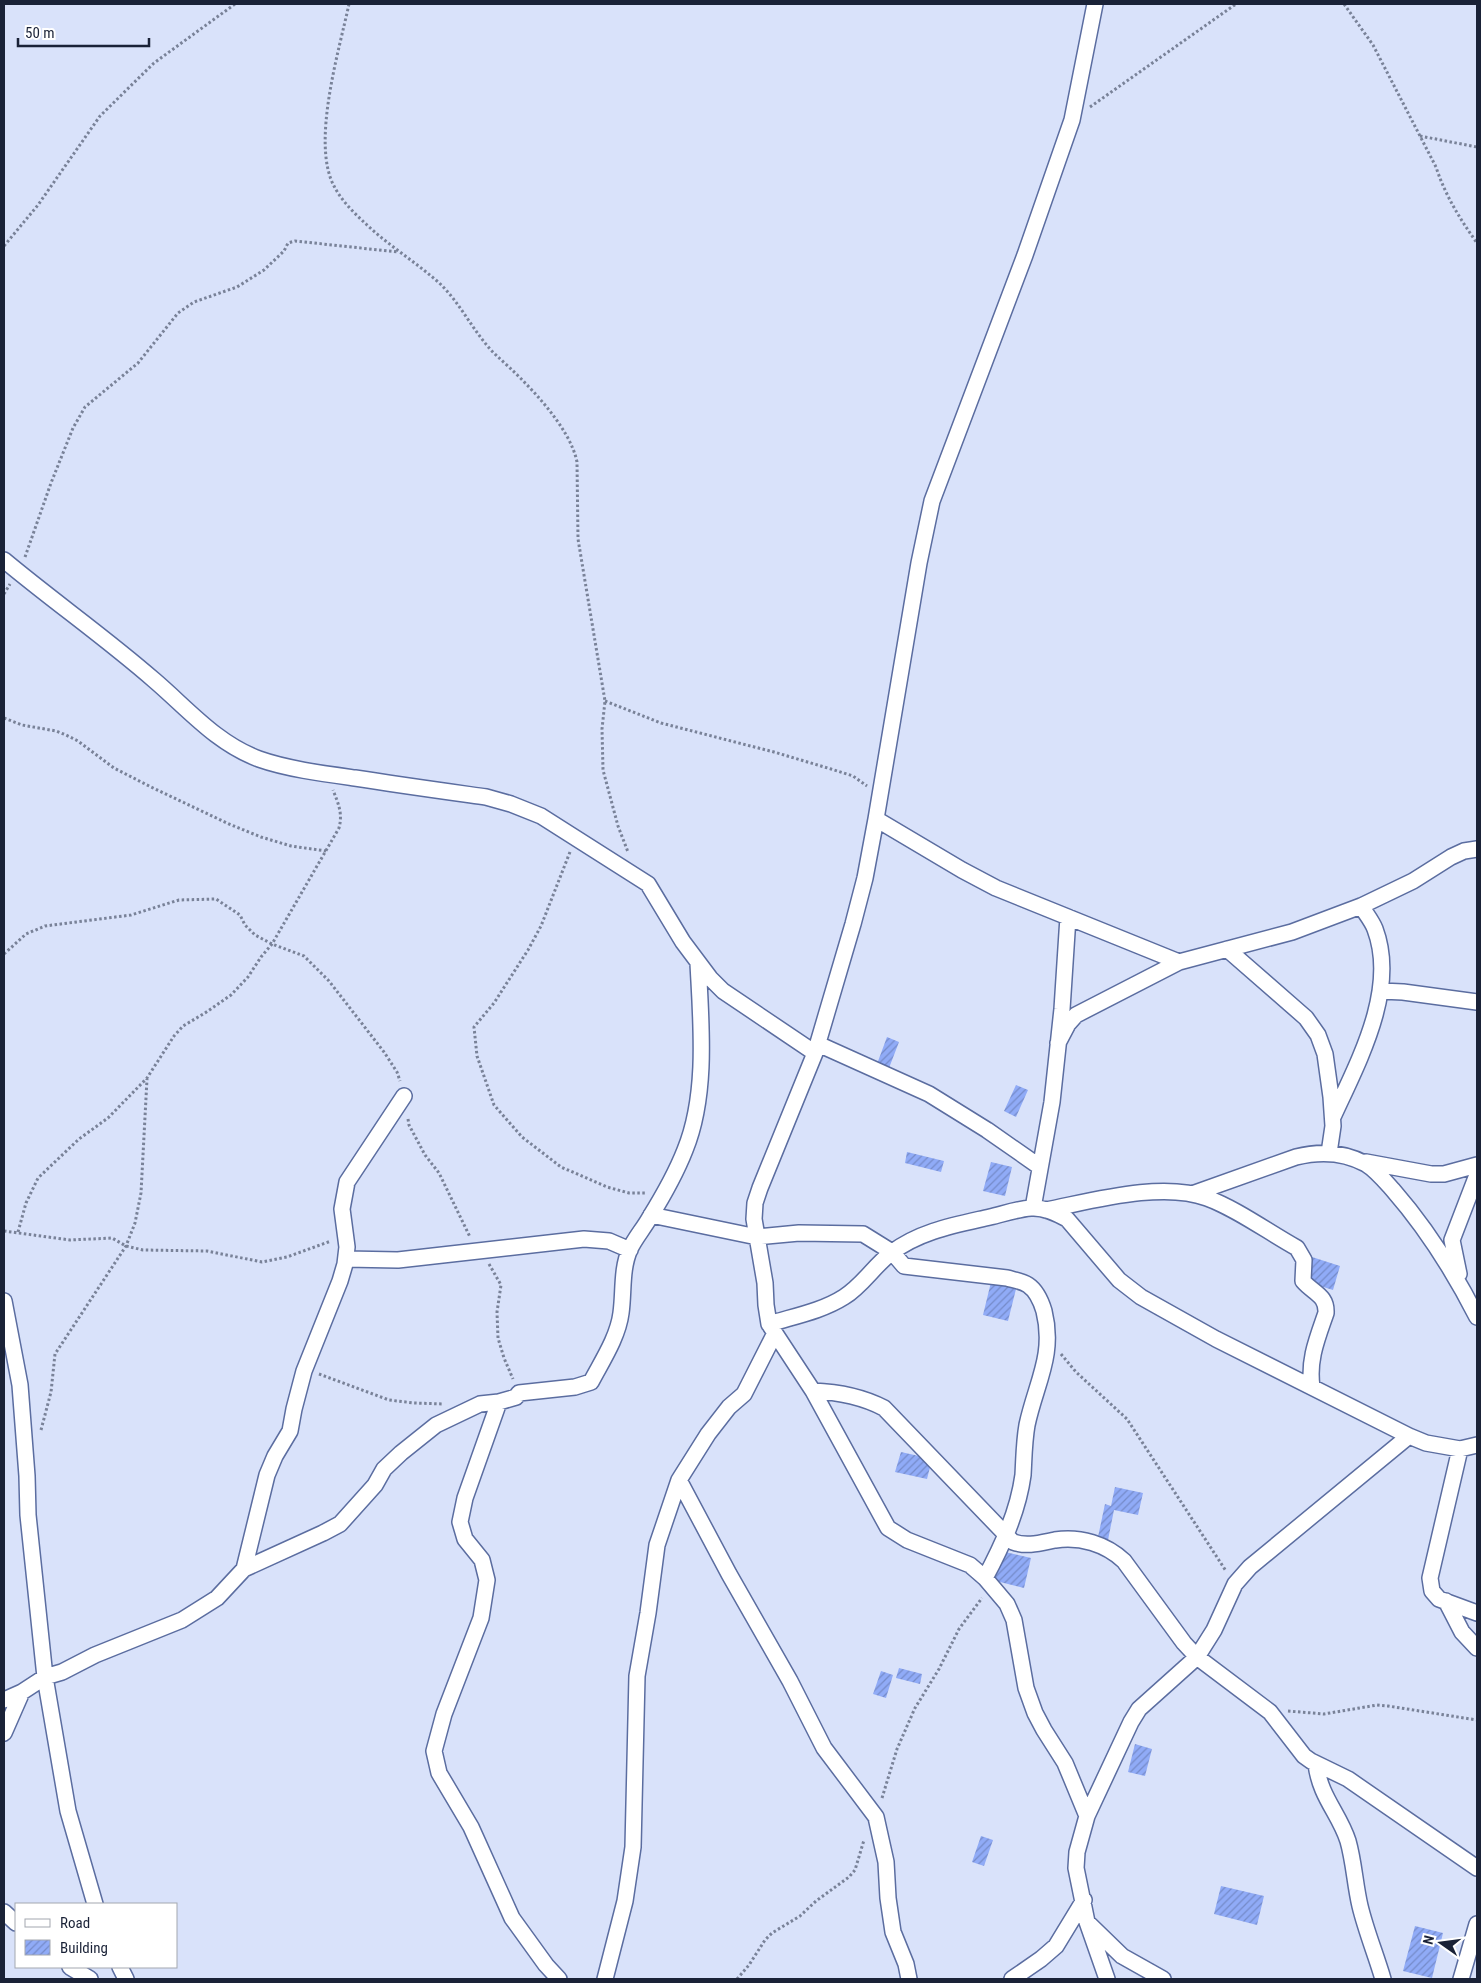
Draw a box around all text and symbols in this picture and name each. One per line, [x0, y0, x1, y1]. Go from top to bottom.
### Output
scale bar [18, 15, 149, 47]
text: 50 m [25, 24, 55, 42]
legend [15, 1903, 178, 1968]
text: Road [60, 1914, 90, 1932]
north arrow [1416, 1918, 1466, 1968]
text: N [1420, 1934, 1437, 1946]
text: Building [60, 1939, 108, 1957]

